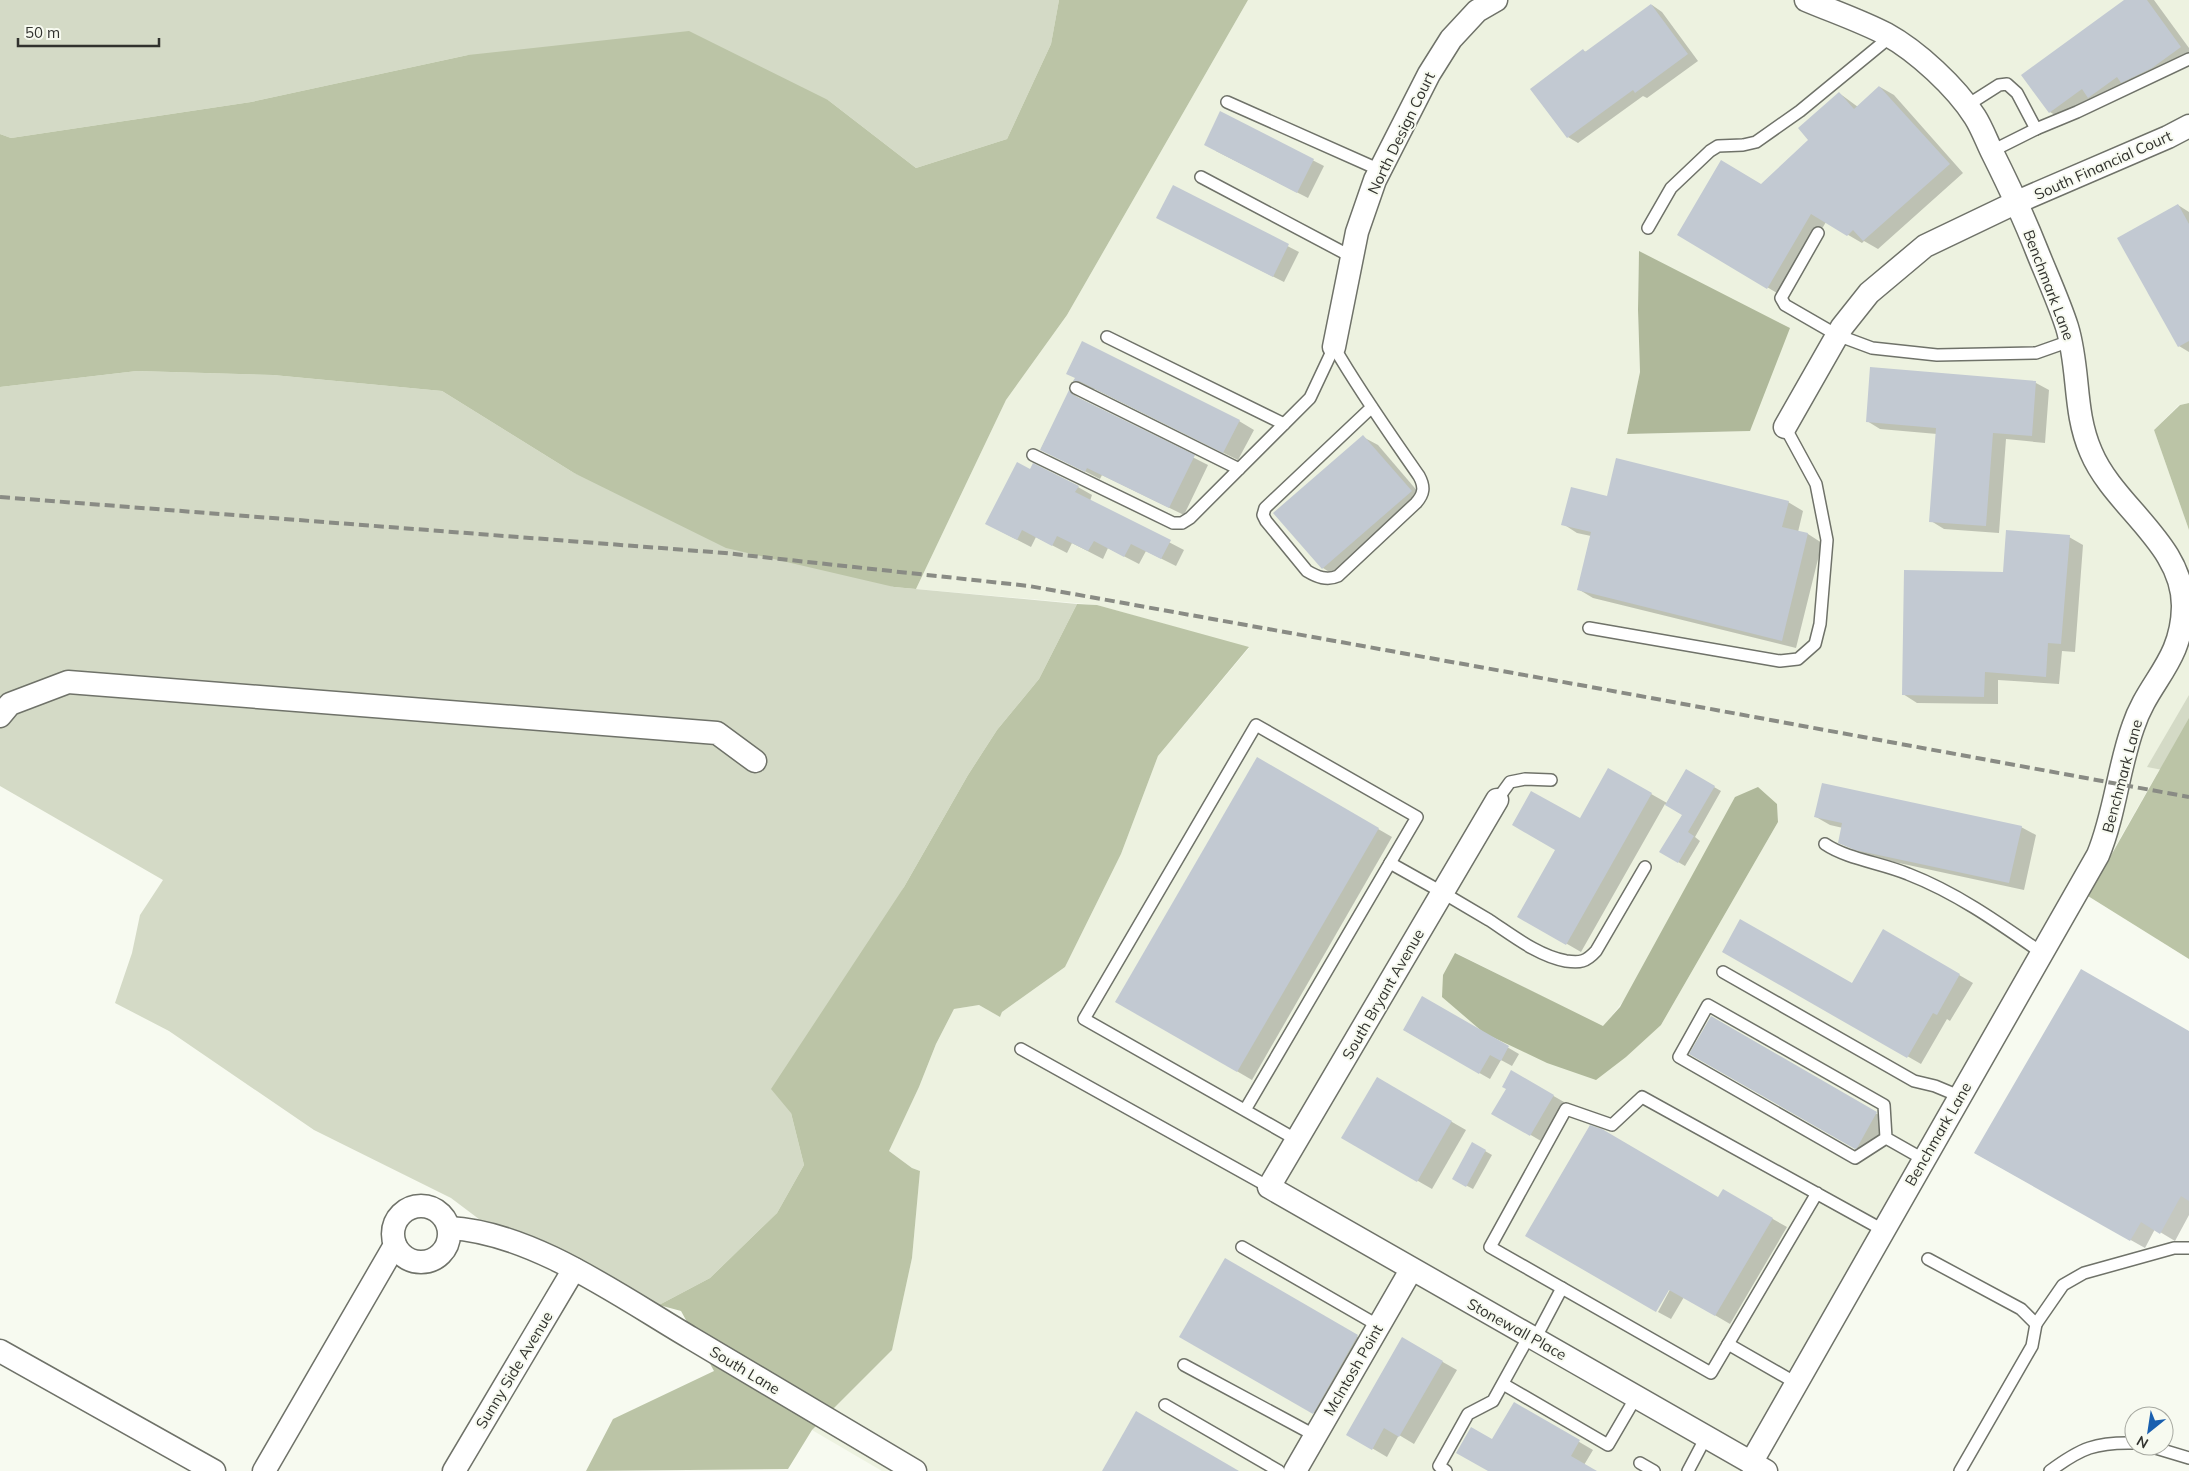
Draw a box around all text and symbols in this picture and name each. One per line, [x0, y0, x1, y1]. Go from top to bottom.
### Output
scale bar [18, 15, 159, 47]
text: 50 m [25, 23, 60, 42]
street label: North Design Court [1363, 69, 1439, 197]
street label: South Financial Court [2031, 126, 2175, 204]
street label: Benchmark Lane [2019, 227, 2079, 343]
street label: Benchmark Lane [2098, 717, 2146, 835]
street label: South Bryant Avenue [1338, 925, 1428, 1063]
street label: Benchmark Lane [1901, 1079, 1975, 1189]
street label: Stonewall Place [1464, 1294, 1570, 1364]
street label: Sunny Side Avenue [471, 1308, 557, 1432]
street label: McIntosh Point [1319, 1321, 1387, 1419]
street label: South Lane [706, 1342, 784, 1398]
north arrow [2124, 1406, 2174, 1456]
text: N [2133, 1432, 2152, 1453]

